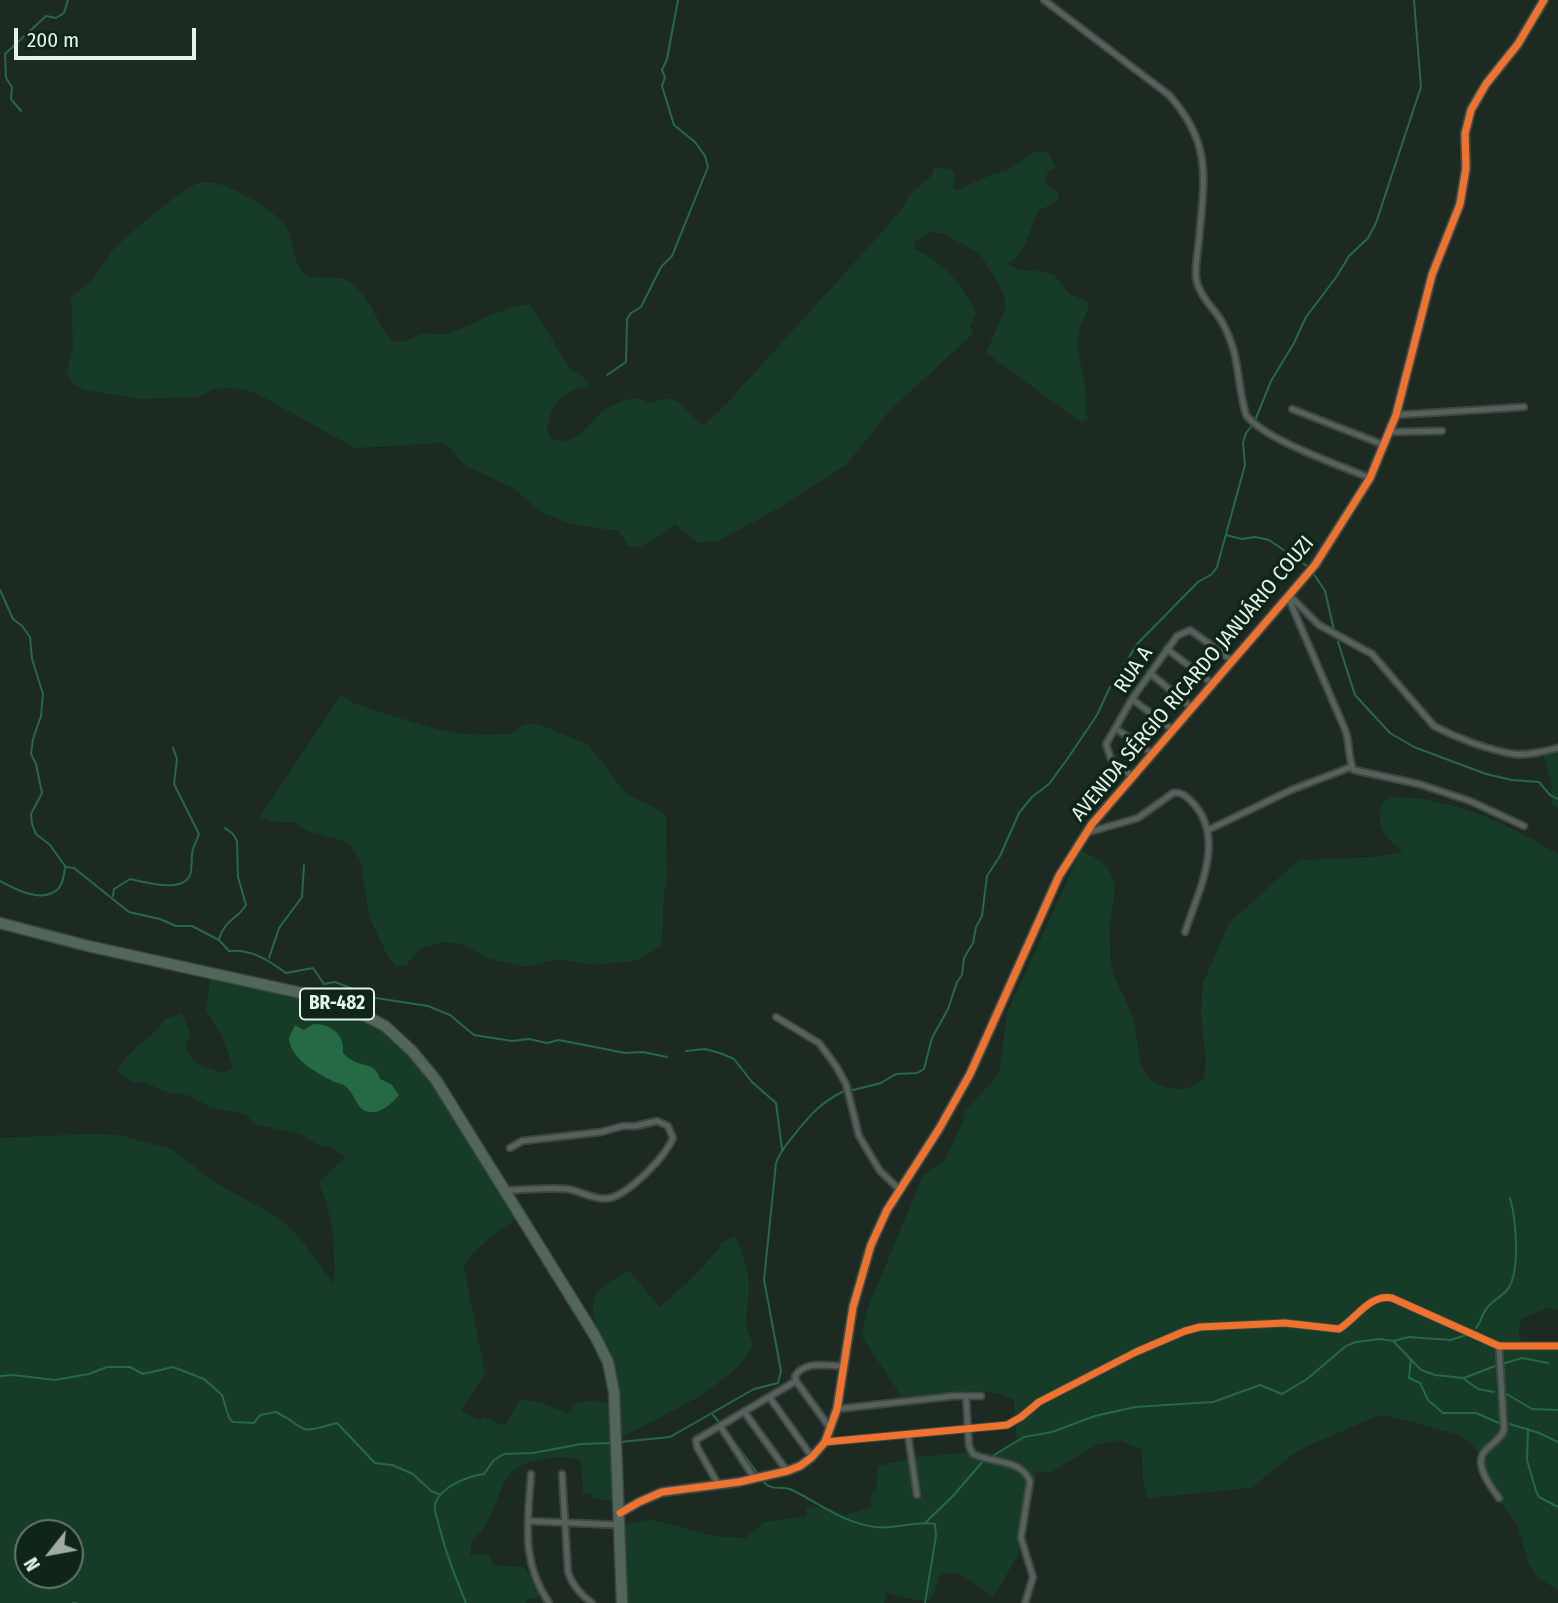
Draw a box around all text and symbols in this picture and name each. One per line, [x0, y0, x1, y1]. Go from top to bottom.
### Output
scale bar [18, 14, 200, 58]
text: 200 m [27, 27, 79, 53]
street label: AVENIDA SÉRGIO RICARDO JANUÁRIO COUZI [1066, 532, 1320, 826]
street label: RUA A [1109, 642, 1159, 698]
road number: BR-482 [300, 988, 374, 1020]
north arrow [14, 1519, 84, 1589]
text: N [19, 1553, 45, 1575]

